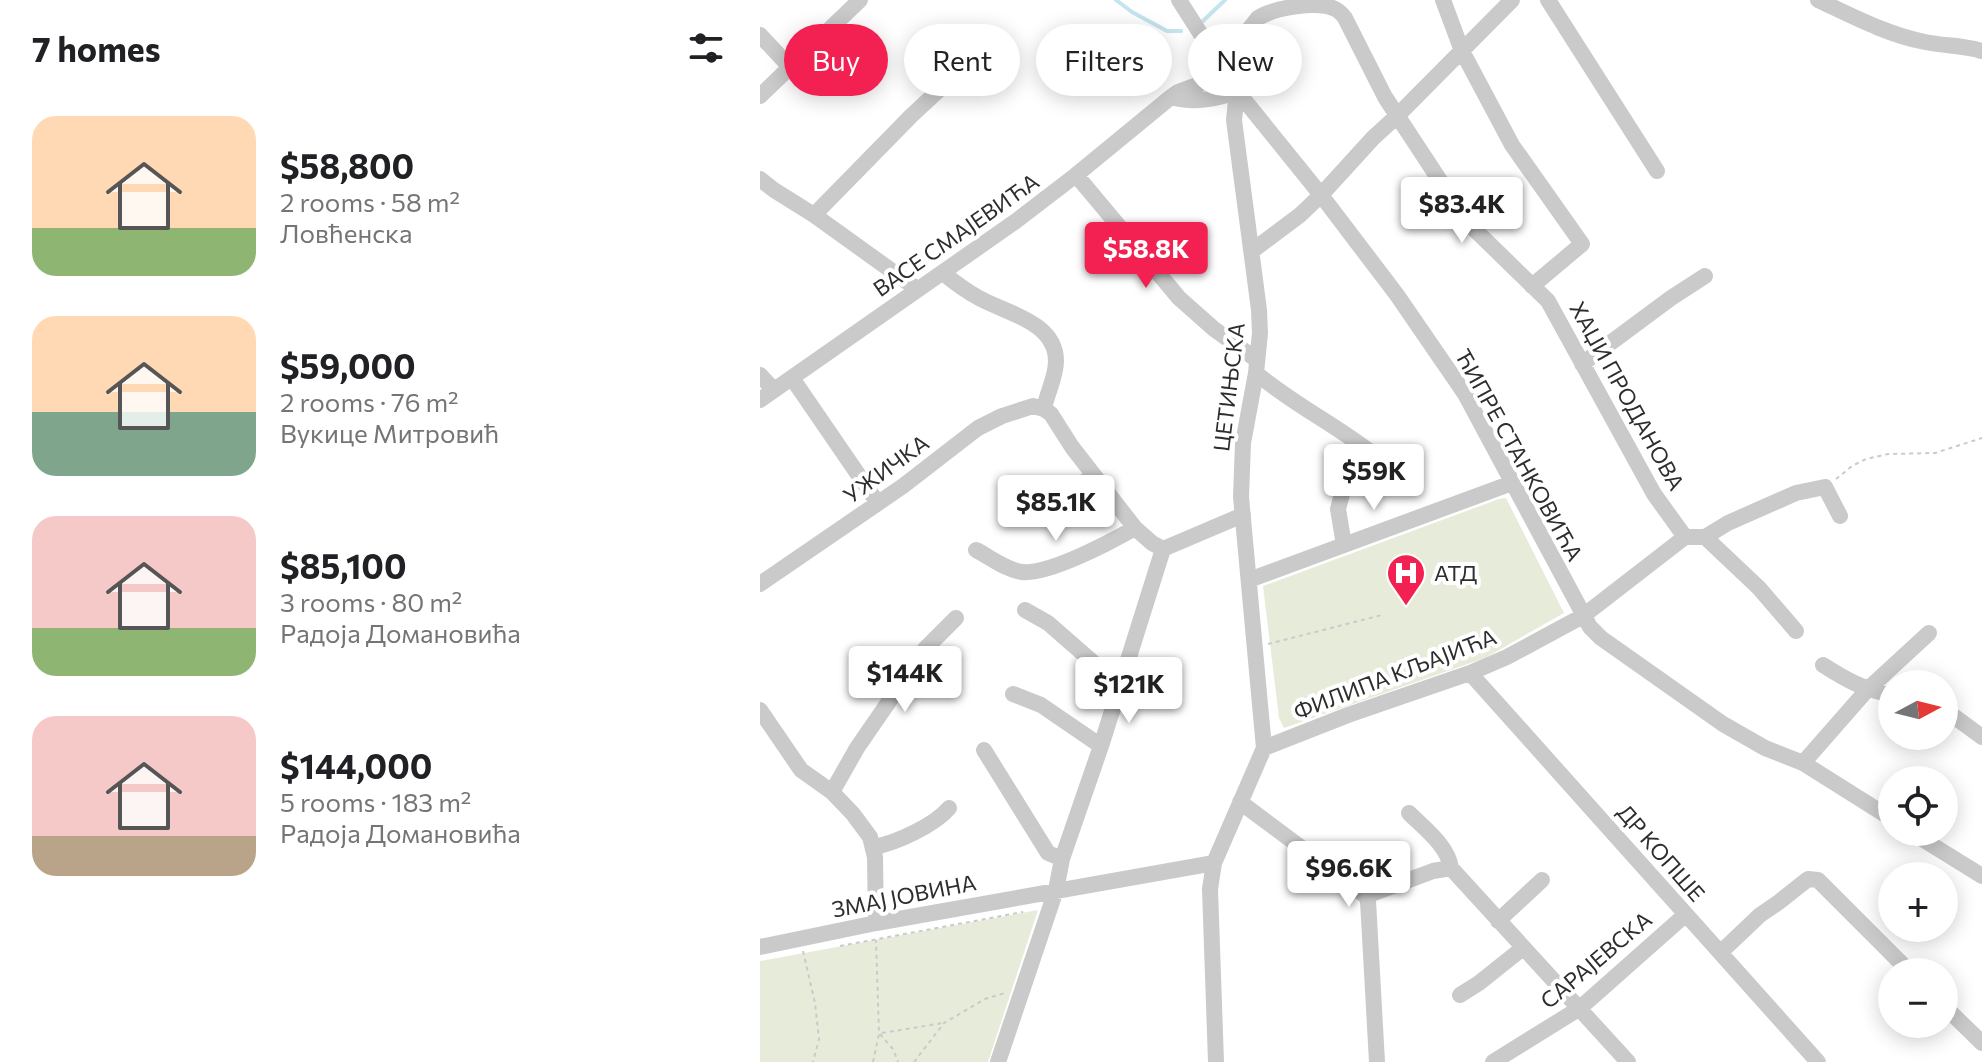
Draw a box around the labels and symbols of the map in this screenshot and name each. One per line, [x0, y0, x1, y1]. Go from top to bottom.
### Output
street label: ВАСЕ СМАЈЕВИЋА [868, 167, 1044, 302]
pin: $83.4K [1397, 177, 1527, 245]
pin: $58.8K [1081, 222, 1211, 290]
street label: ХАЏИ ПРОДАНОВА [1564, 297, 1690, 495]
street label: ЦЕТИЊСКА [1207, 321, 1250, 453]
street label: ЋИПРЕ СТАНКОВИЋА [1450, 344, 1589, 565]
street label: УЖИЧКА [838, 429, 934, 509]
pin: $59K [1327, 444, 1421, 512]
pin: $85.1K [991, 475, 1121, 543]
hospital icon: АТД [1385, 552, 1427, 607]
place label: АТД [1434, 559, 1477, 586]
street label: ФИЛИПА КЉАЈИЋА [1290, 622, 1500, 725]
pin: $144K [849, 646, 961, 714]
pin: $121K [1073, 657, 1185, 725]
north arrow [1878, 670, 1958, 750]
street label: ДР КОПШЕ [1612, 799, 1711, 907]
pin: $96.6K [1284, 841, 1414, 909]
street label: ЗМАЈ ЈОВИНА [830, 868, 978, 923]
street label: САРАЈЕВСКА [1535, 905, 1657, 1014]

